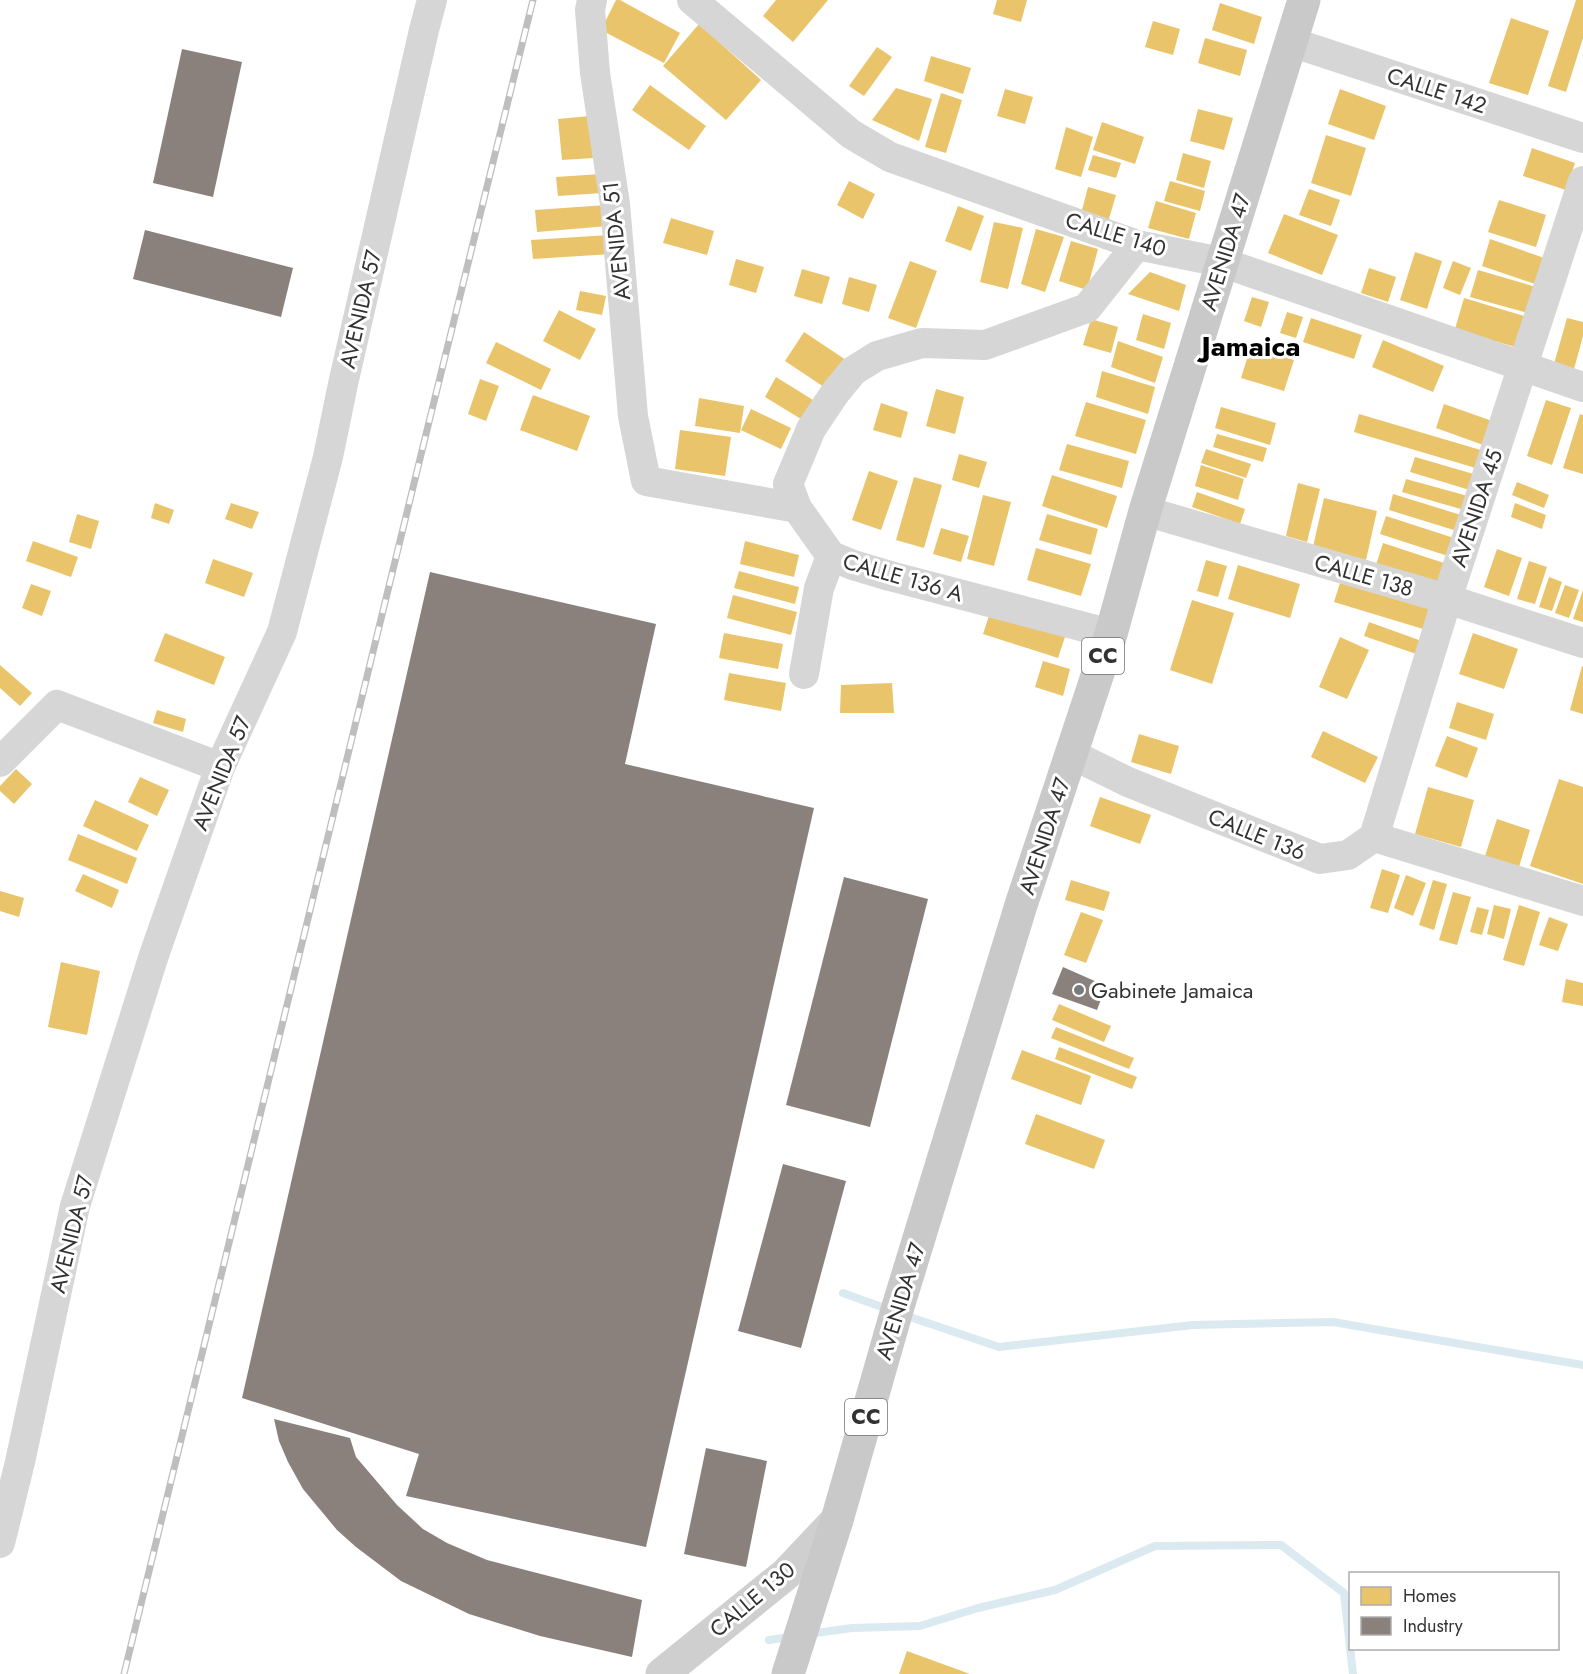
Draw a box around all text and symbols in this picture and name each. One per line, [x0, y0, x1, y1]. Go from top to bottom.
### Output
street label: CALLE 142 [1383, 59, 1491, 121]
street label: AVENIDA 51 [594, 180, 638, 302]
street label: AVENIDA 47 [1192, 189, 1258, 315]
street label: CALLE 140 [1062, 204, 1170, 264]
street label: AVENIDA 57 [331, 246, 389, 371]
district label: Jamaica [1196, 326, 1301, 367]
street label: AVENIDA 45 [1442, 445, 1510, 571]
street label: CALLE 136 A [839, 545, 967, 610]
street label: CALLE 138 [1311, 546, 1417, 604]
road number: CC [1082, 638, 1124, 674]
street label: AVENIDA 57 [184, 711, 259, 835]
street label: AVENIDA 47 [1010, 773, 1078, 899]
street label: CALLE 136 [1204, 800, 1310, 868]
place label: Gabinete Jamaica [1091, 974, 1253, 1006]
marker: Gabinete Jamaica [1072, 983, 1086, 997]
street label: AVENIDA 57 [41, 1171, 101, 1296]
street label: AVENIDA 47 [867, 1238, 933, 1364]
road number: CC [845, 1399, 887, 1435]
street label: CALLE 130 [702, 1554, 802, 1644]
legend [1349, 1572, 1559, 1650]
text: Homes [1403, 1583, 1456, 1609]
text: Industry [1403, 1613, 1463, 1639]

